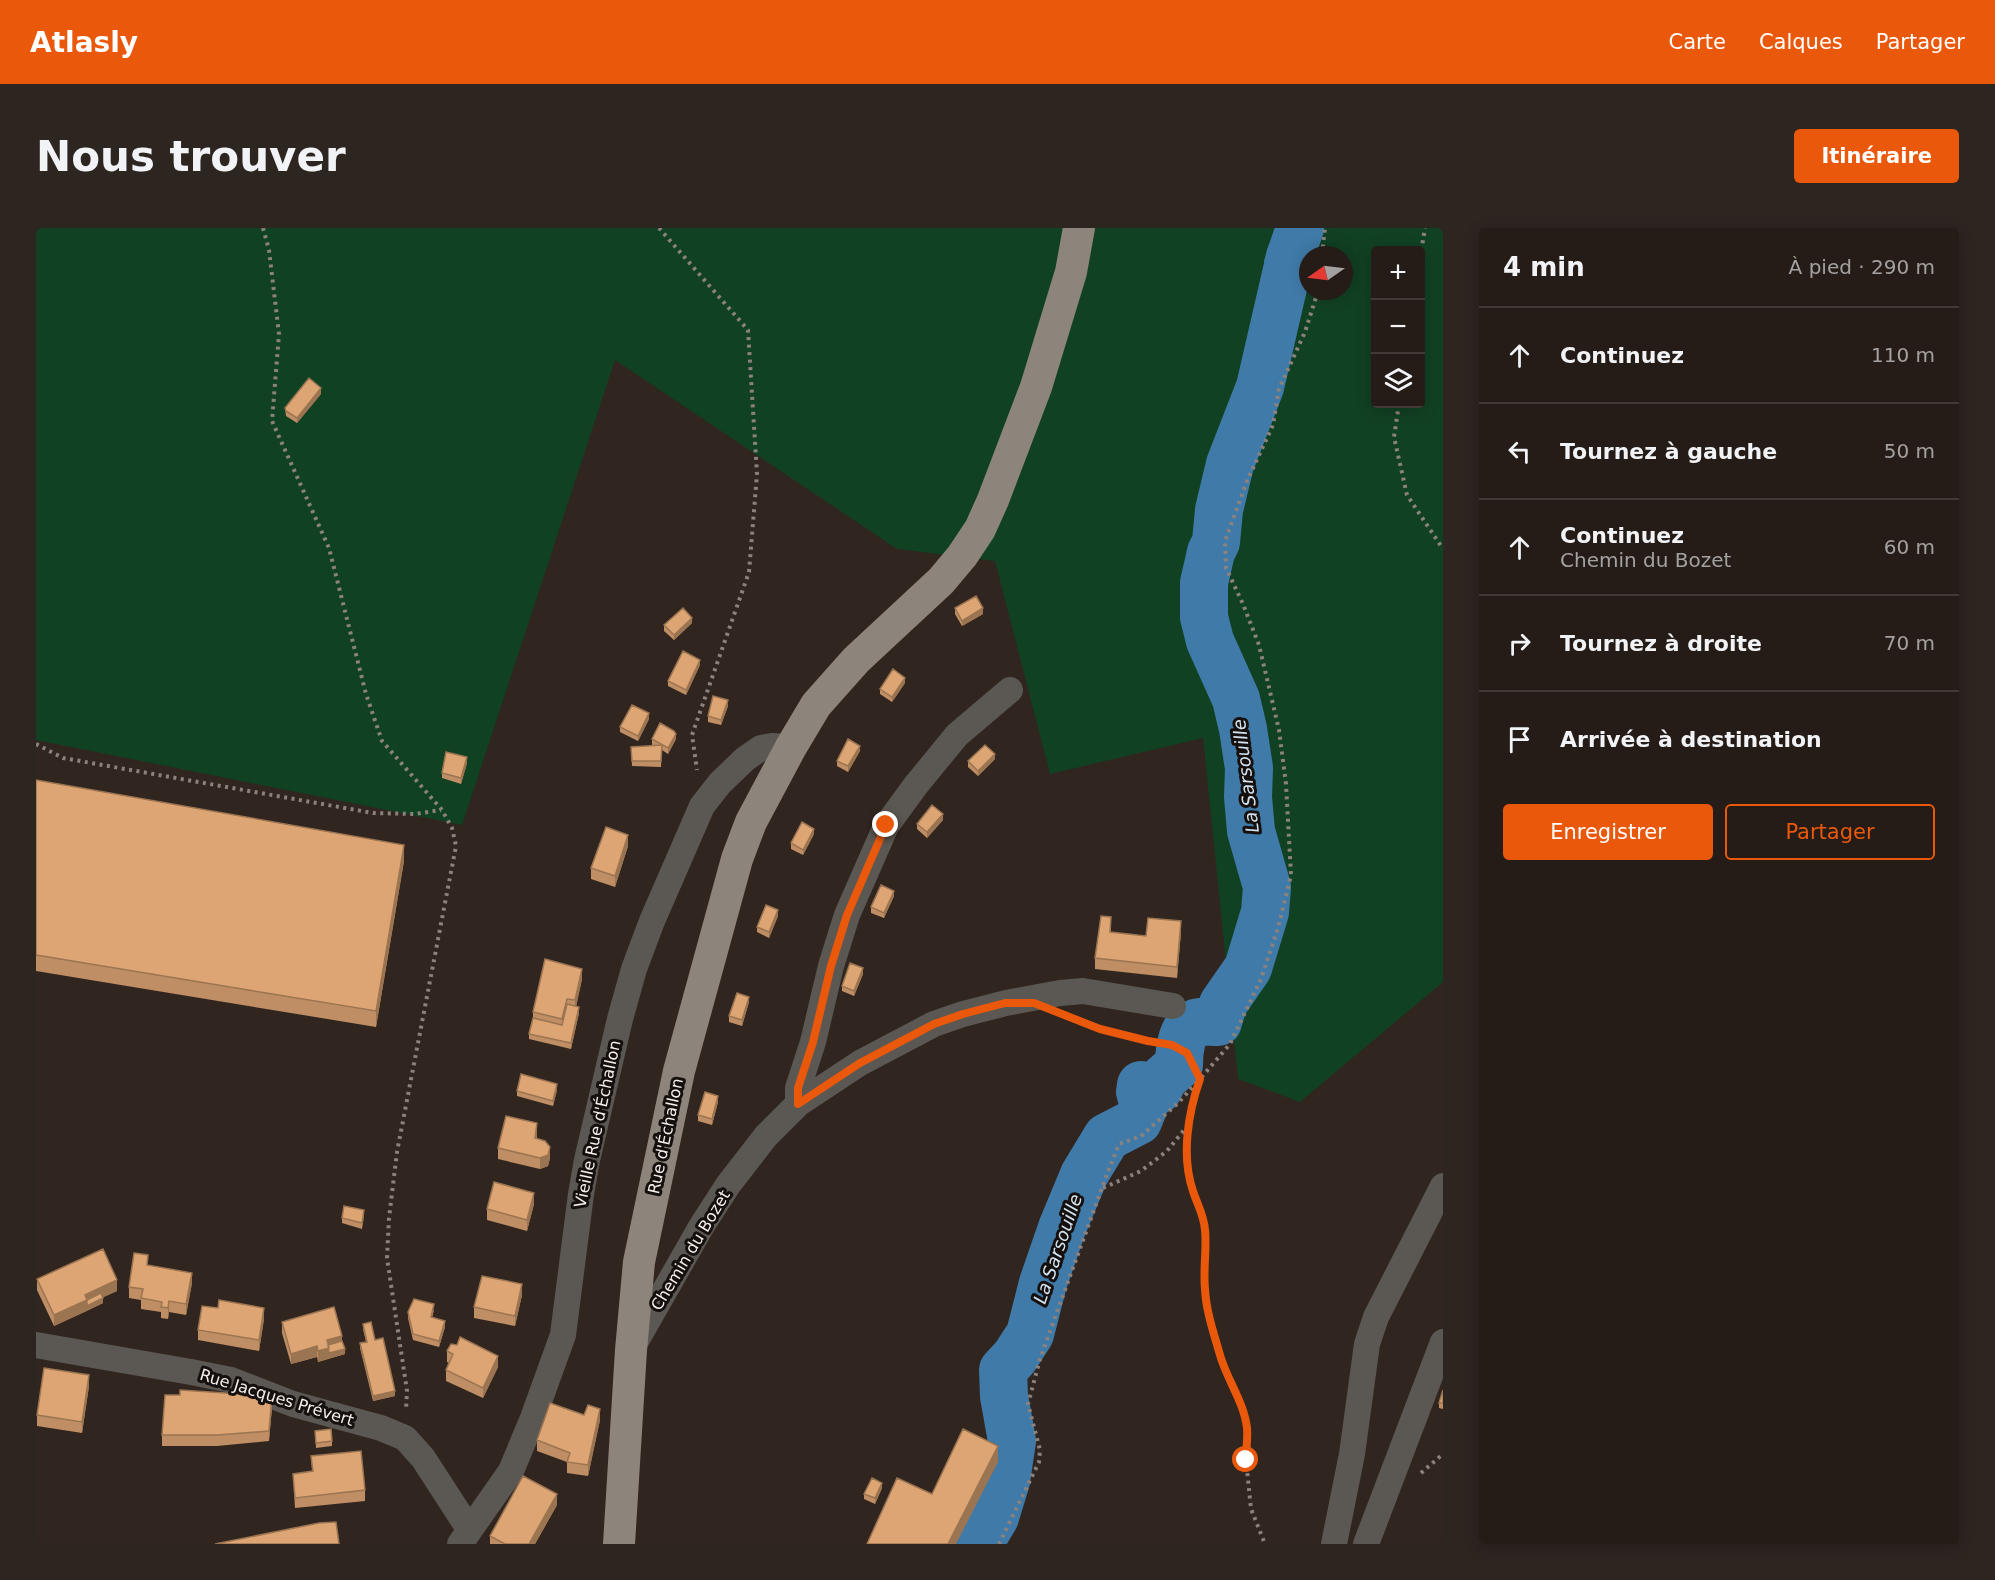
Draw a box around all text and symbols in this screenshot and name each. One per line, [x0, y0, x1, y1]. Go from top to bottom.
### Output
text: Atlasly [30, 26, 138, 59]
text: Carte [1669, 30, 1726, 54]
text: Calques [1759, 30, 1843, 54]
text: Partager [1876, 30, 1965, 54]
button: Itinéraire [1794, 129, 1959, 183]
text: Nous trouver [36, 132, 346, 181]
north arrow [1299, 246, 1353, 300]
map controls [1371, 246, 1425, 408]
button: + [1371, 246, 1425, 300]
text: 4 min [1503, 252, 1585, 282]
text: À pied · 290 m [1789, 255, 1935, 279]
button: − [1371, 300, 1425, 354]
icon: ahead [1503, 339, 1536, 372]
text: Continuez [1560, 343, 1684, 368]
text: 110 m [1871, 343, 1935, 367]
button: layers [1371, 354, 1425, 408]
icon: left [1503, 435, 1536, 468]
text: Tournez à gauche [1560, 439, 1777, 464]
text: 50 m [1884, 439, 1935, 463]
text: Continuez [1560, 523, 1684, 548]
icon: ahead [1503, 531, 1536, 564]
text: 60 m [1884, 535, 1935, 559]
text: Chemin du Bozet [1560, 548, 1731, 572]
icon: right [1503, 627, 1536, 660]
text: Tournez à droite [1560, 631, 1762, 656]
text: 70 m [1884, 631, 1935, 655]
water label: La Sarsouille [1228, 718, 1263, 834]
icon: arrive [1503, 723, 1536, 756]
text: Arrivée à destination [1560, 727, 1822, 752]
button: Enregistrer [1503, 804, 1713, 860]
button: Partager [1725, 804, 1935, 860]
route end [872, 811, 898, 837]
street label: Vieille Rue d'Échallon [570, 1039, 625, 1210]
street label: Rue d'Échallon [644, 1077, 687, 1196]
street label: Chemin du Bozet [647, 1187, 734, 1314]
water label: La Sarsouille [1029, 1191, 1086, 1306]
street label: Rue Jacques Prévert [198, 1365, 356, 1430]
route start [1232, 1446, 1258, 1472]

